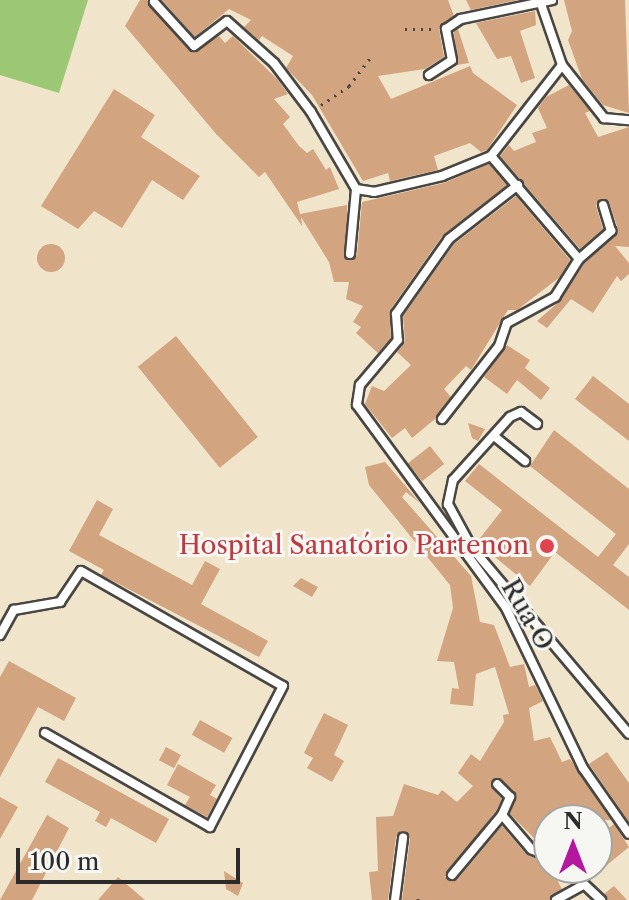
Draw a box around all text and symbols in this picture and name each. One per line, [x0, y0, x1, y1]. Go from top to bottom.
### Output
place label: Hospital Sanatório Partenon [179, 530, 529, 562]
marker: Hospital Sanatório Partenon [536, 535, 558, 557]
street label: Rua O [494, 574, 560, 656]
north arrow [533, 804, 613, 884]
text: N [563, 808, 583, 835]
scale bar [20, 832, 244, 882]
text: 100 m [30, 847, 99, 876]

